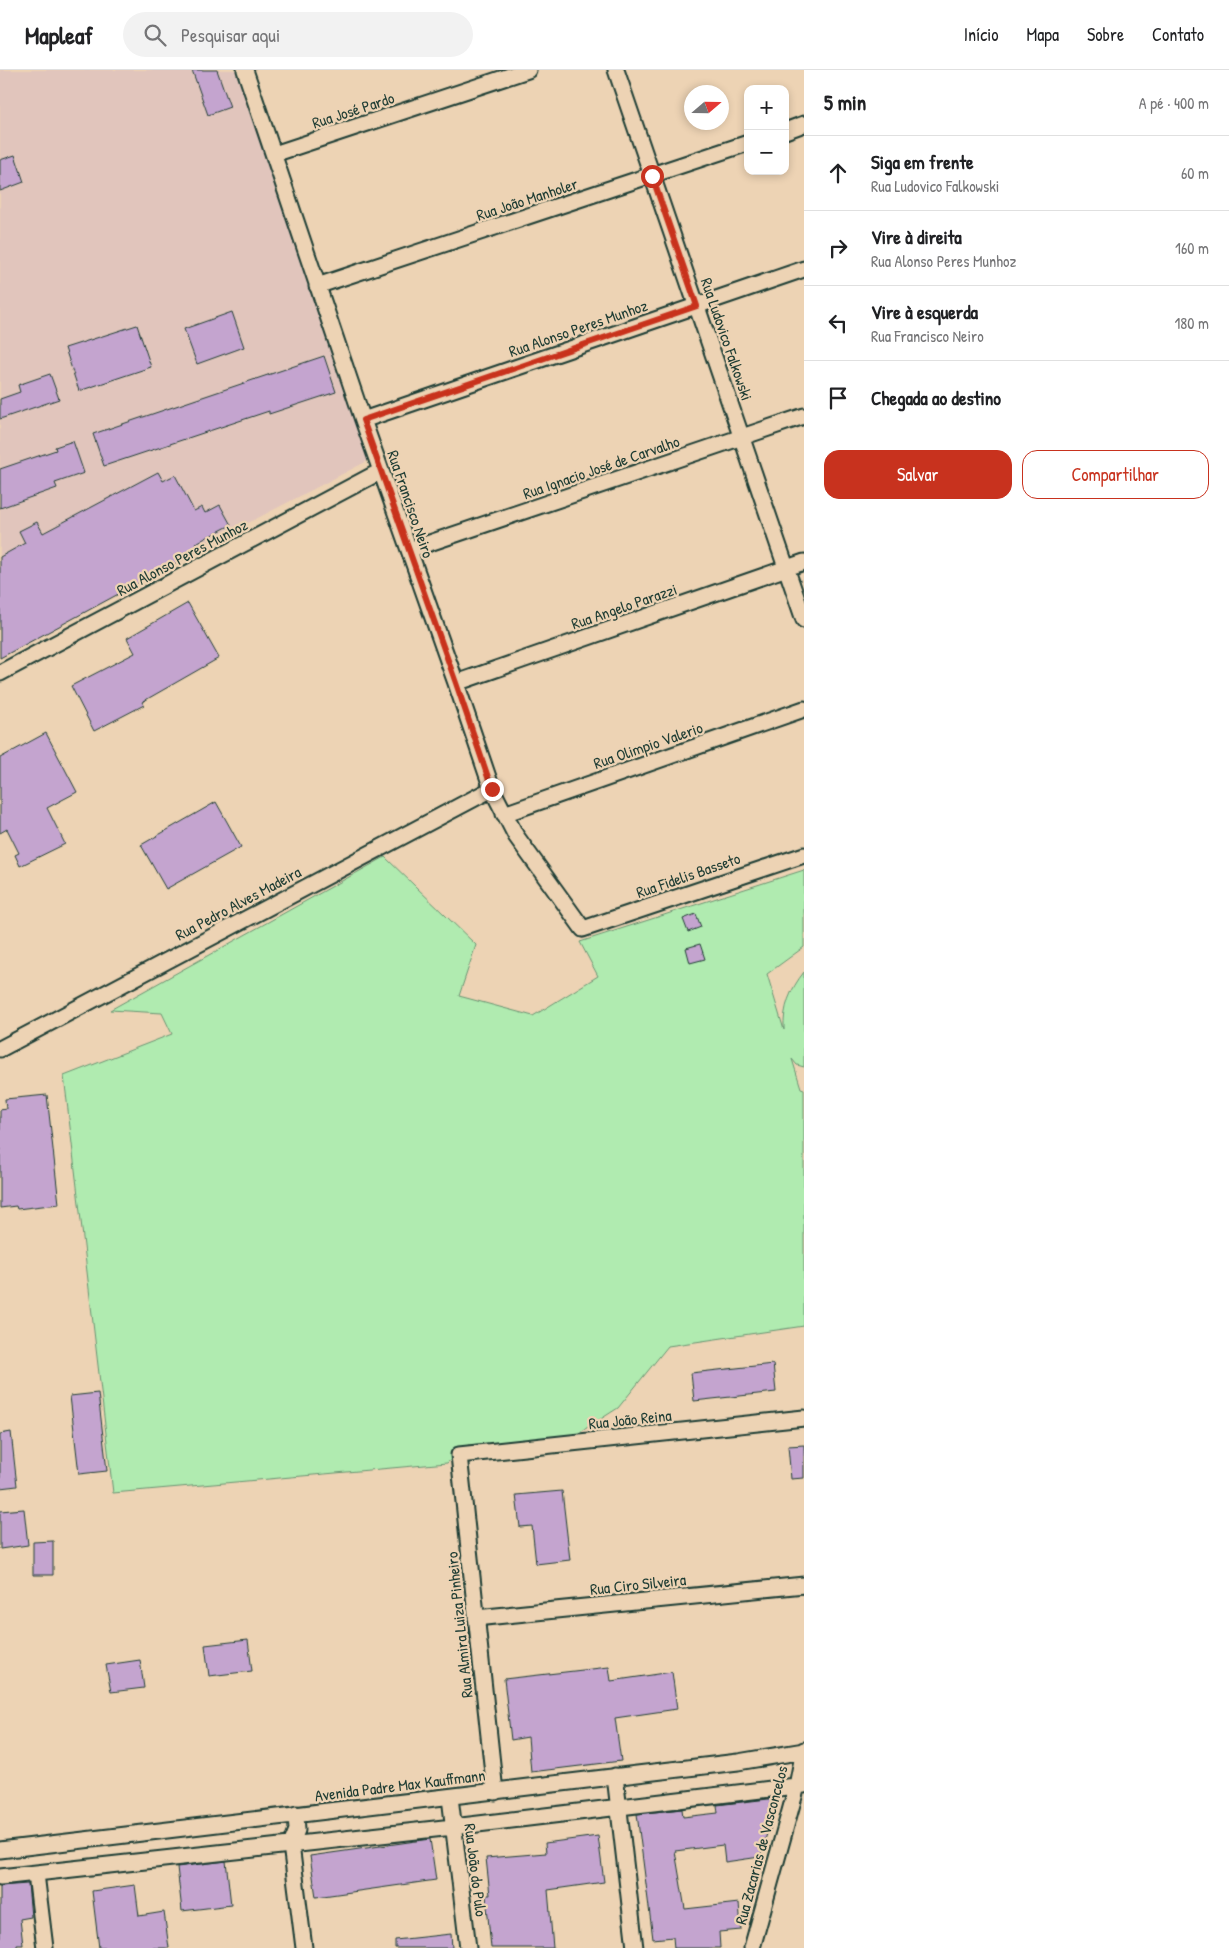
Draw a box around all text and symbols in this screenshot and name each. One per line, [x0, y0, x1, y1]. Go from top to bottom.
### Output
search box [123, 12, 473, 57]
text: Mapleaf [25, 19, 93, 51]
icon: search [141, 21, 169, 49]
text: Pesquisar aqui [181, 22, 280, 48]
text: Início [964, 22, 998, 47]
text: Mapa [1026, 22, 1059, 47]
text: Sobre [1087, 22, 1124, 47]
text: Contato [1152, 22, 1204, 47]
north arrow [684, 85, 729, 130]
map controls [744, 85, 789, 175]
button: + [744, 85, 789, 130]
street label: Rua José Pardo [309, 86, 397, 134]
text: 5 min [824, 88, 866, 117]
text: A pé · 400 m [1139, 92, 1209, 114]
button: − [744, 130, 789, 175]
text: Siga em frente [871, 149, 974, 175]
icon: ahead [824, 159, 852, 187]
text: 60 m [1181, 162, 1209, 184]
route start [641, 165, 664, 188]
street label: Rua João Manholer [473, 172, 581, 226]
text: Rua Ludovico Falkowski [871, 175, 999, 197]
text: Vire à direita [871, 224, 962, 250]
icon: right [824, 234, 852, 262]
text: 160 m [1175, 237, 1209, 259]
text: Rua Alonso Peres Munhoz [871, 250, 1016, 272]
street label: Rua Ludovico Falkowski [696, 275, 758, 403]
street label: Rua Alonso Peres Munhoz [506, 294, 650, 362]
text: Vire à esquerda [871, 299, 978, 325]
icon: left [824, 309, 852, 337]
text: 180 m [1175, 312, 1209, 334]
text: Rua Francisco Neiro [871, 325, 984, 347]
icon: arrive [824, 384, 852, 412]
text: Chegada ao destino [871, 385, 1001, 411]
street label: Rua Ignacio José de Carvalho [520, 430, 683, 504]
street label: Rua Francisco Neiro [382, 447, 440, 561]
button: Salvar [824, 450, 1012, 499]
button: Compartilhar [1022, 450, 1209, 499]
street label: Rua Alonso Peres Munhoz [113, 513, 251, 601]
street label: Rua Angelo Parazzi [568, 578, 680, 634]
street label: Rua Olimpio Valerio [591, 716, 706, 774]
route end [481, 778, 504, 801]
street label: Rua Fidelis Basseto [633, 847, 743, 903]
street label: Rua Pedro Alves Madeira [171, 861, 305, 945]
street label: Rua João Reina [588, 1404, 672, 1434]
street label: Rua Almira Luiza Pinheiro [440, 1550, 478, 1699]
street label: Rua Ciro Silveira [589, 1568, 687, 1600]
street label: Rua Zacarias de Vasconcelos [729, 1763, 793, 1927]
street label: Avenida Padre Max Kauffmann [313, 1764, 487, 1806]
street label: Rua João do Pulo [459, 1822, 493, 1918]

